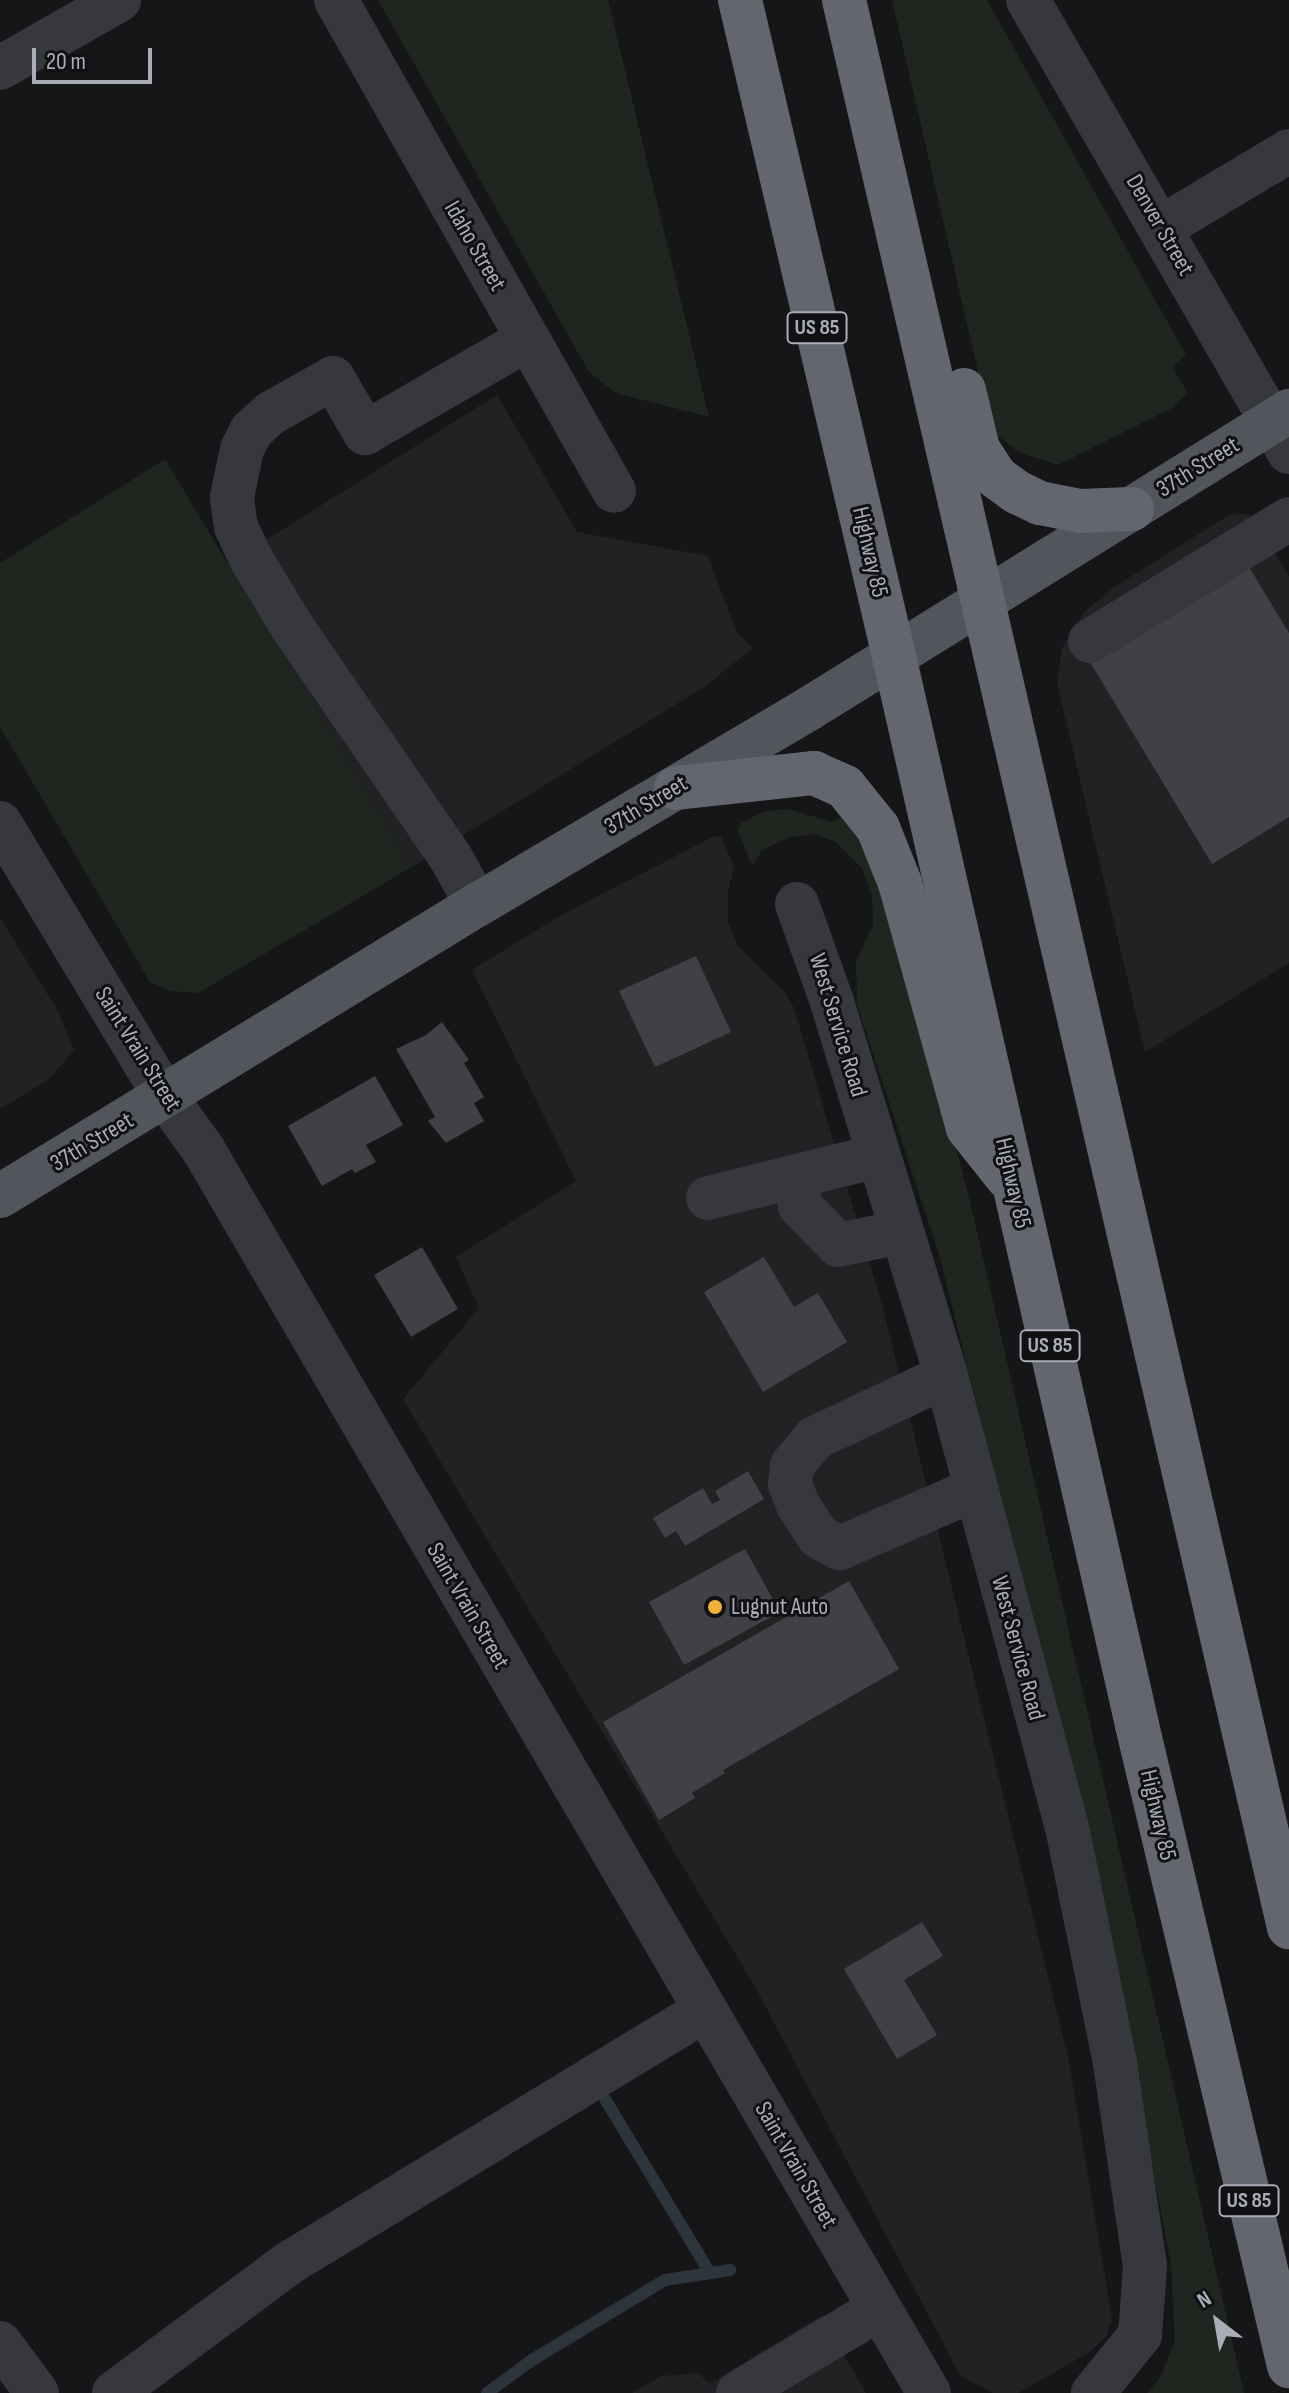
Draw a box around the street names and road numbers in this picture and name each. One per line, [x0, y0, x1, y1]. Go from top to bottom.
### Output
street label: Denver Street [1120, 169, 1200, 281]
street label: Idaho Street [438, 196, 512, 296]
road number: US 85 [785, 310, 849, 346]
street label: 37th Street [1151, 430, 1245, 504]
street label: Highway 85 [846, 504, 894, 600]
street label: 37th Street [599, 769, 693, 841]
street label: West Service Road [803, 950, 873, 1100]
street label: Saint Vrain Street [88, 982, 188, 1116]
street label: 37th Street [45, 1106, 139, 1178]
street label: Highway 85 [989, 1135, 1037, 1231]
road number: US 85 [1018, 1328, 1082, 1364]
street label: Saint Vrain Street [420, 1538, 516, 1674]
street label: West Service Road [985, 1573, 1051, 1723]
street label: Highway 85 [1134, 1767, 1182, 1863]
street label: Saint Vrain Street [748, 2097, 844, 2233]
road number: US 85 [1217, 2183, 1281, 2219]

